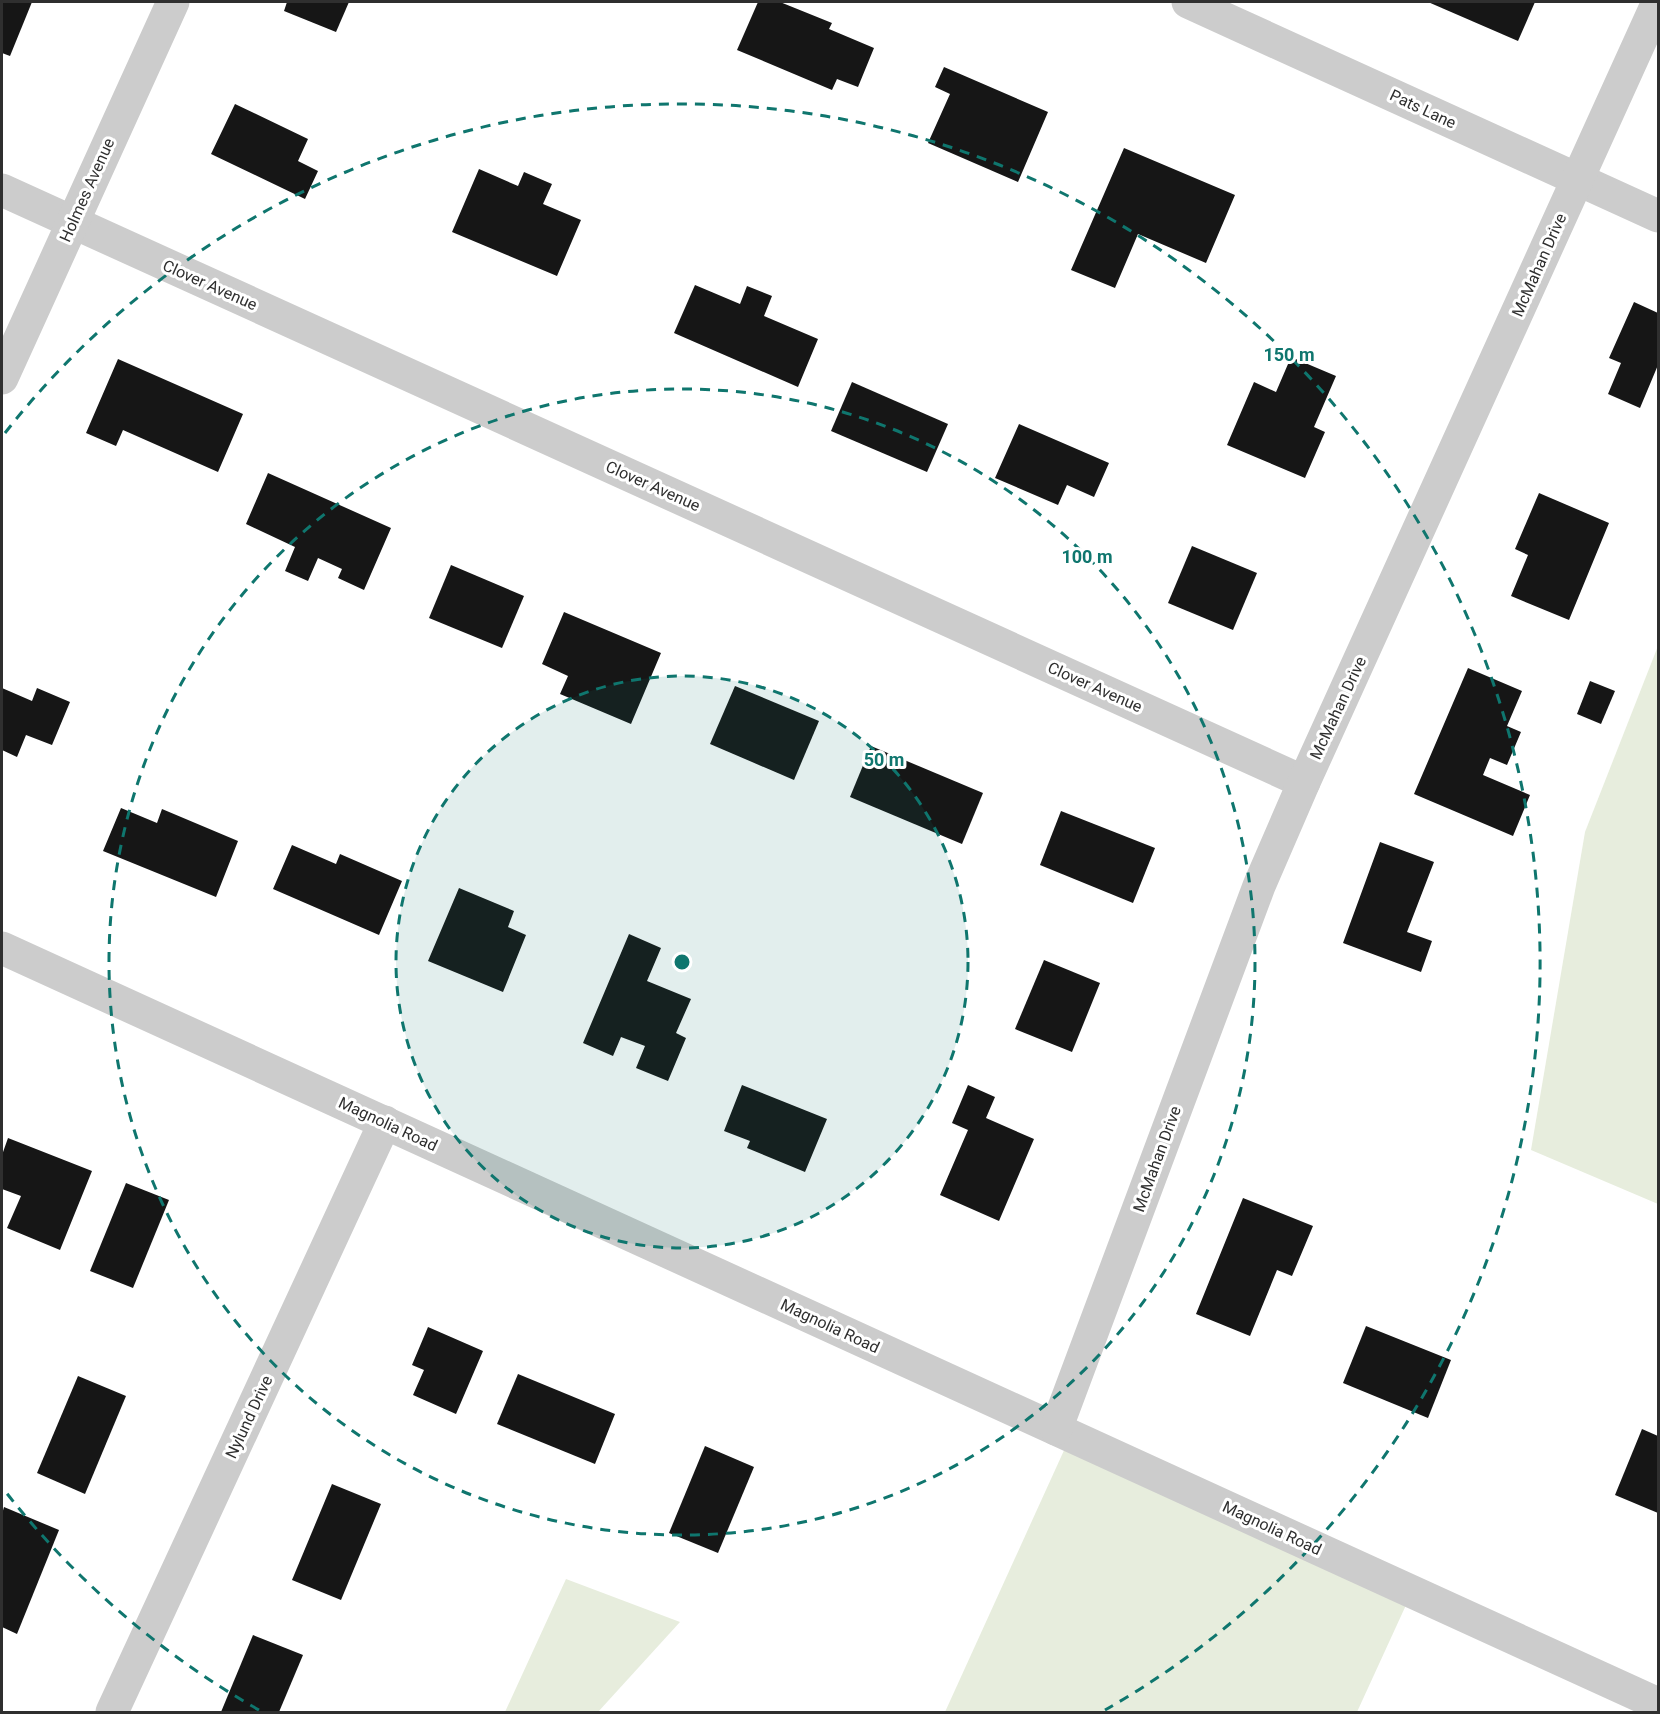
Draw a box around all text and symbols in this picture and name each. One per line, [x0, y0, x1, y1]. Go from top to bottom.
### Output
street label: Pats Lane [1387, 85, 1459, 133]
street label: Holmes Avenue [56, 135, 118, 245]
street label: McMahan Drive [1508, 210, 1570, 320]
street label: Clover Avenue [160, 256, 260, 314]
text: 150 m [1263, 344, 1315, 365]
street label: Clover Avenue [603, 457, 703, 515]
text: 100 m [1061, 546, 1113, 567]
street label: McMahan Drive [1306, 654, 1370, 762]
street label: Clover Avenue [1045, 658, 1145, 716]
text: 50 m [864, 749, 904, 770]
centre of rings [672, 952, 692, 972]
street label: Magnolia Road [336, 1093, 440, 1155]
street label: McMahan Drive [1129, 1103, 1185, 1215]
street label: Magnolia Road [778, 1295, 882, 1357]
street label: Nylund Drive [221, 1372, 277, 1462]
street label: Magnolia Road [1220, 1497, 1324, 1559]

